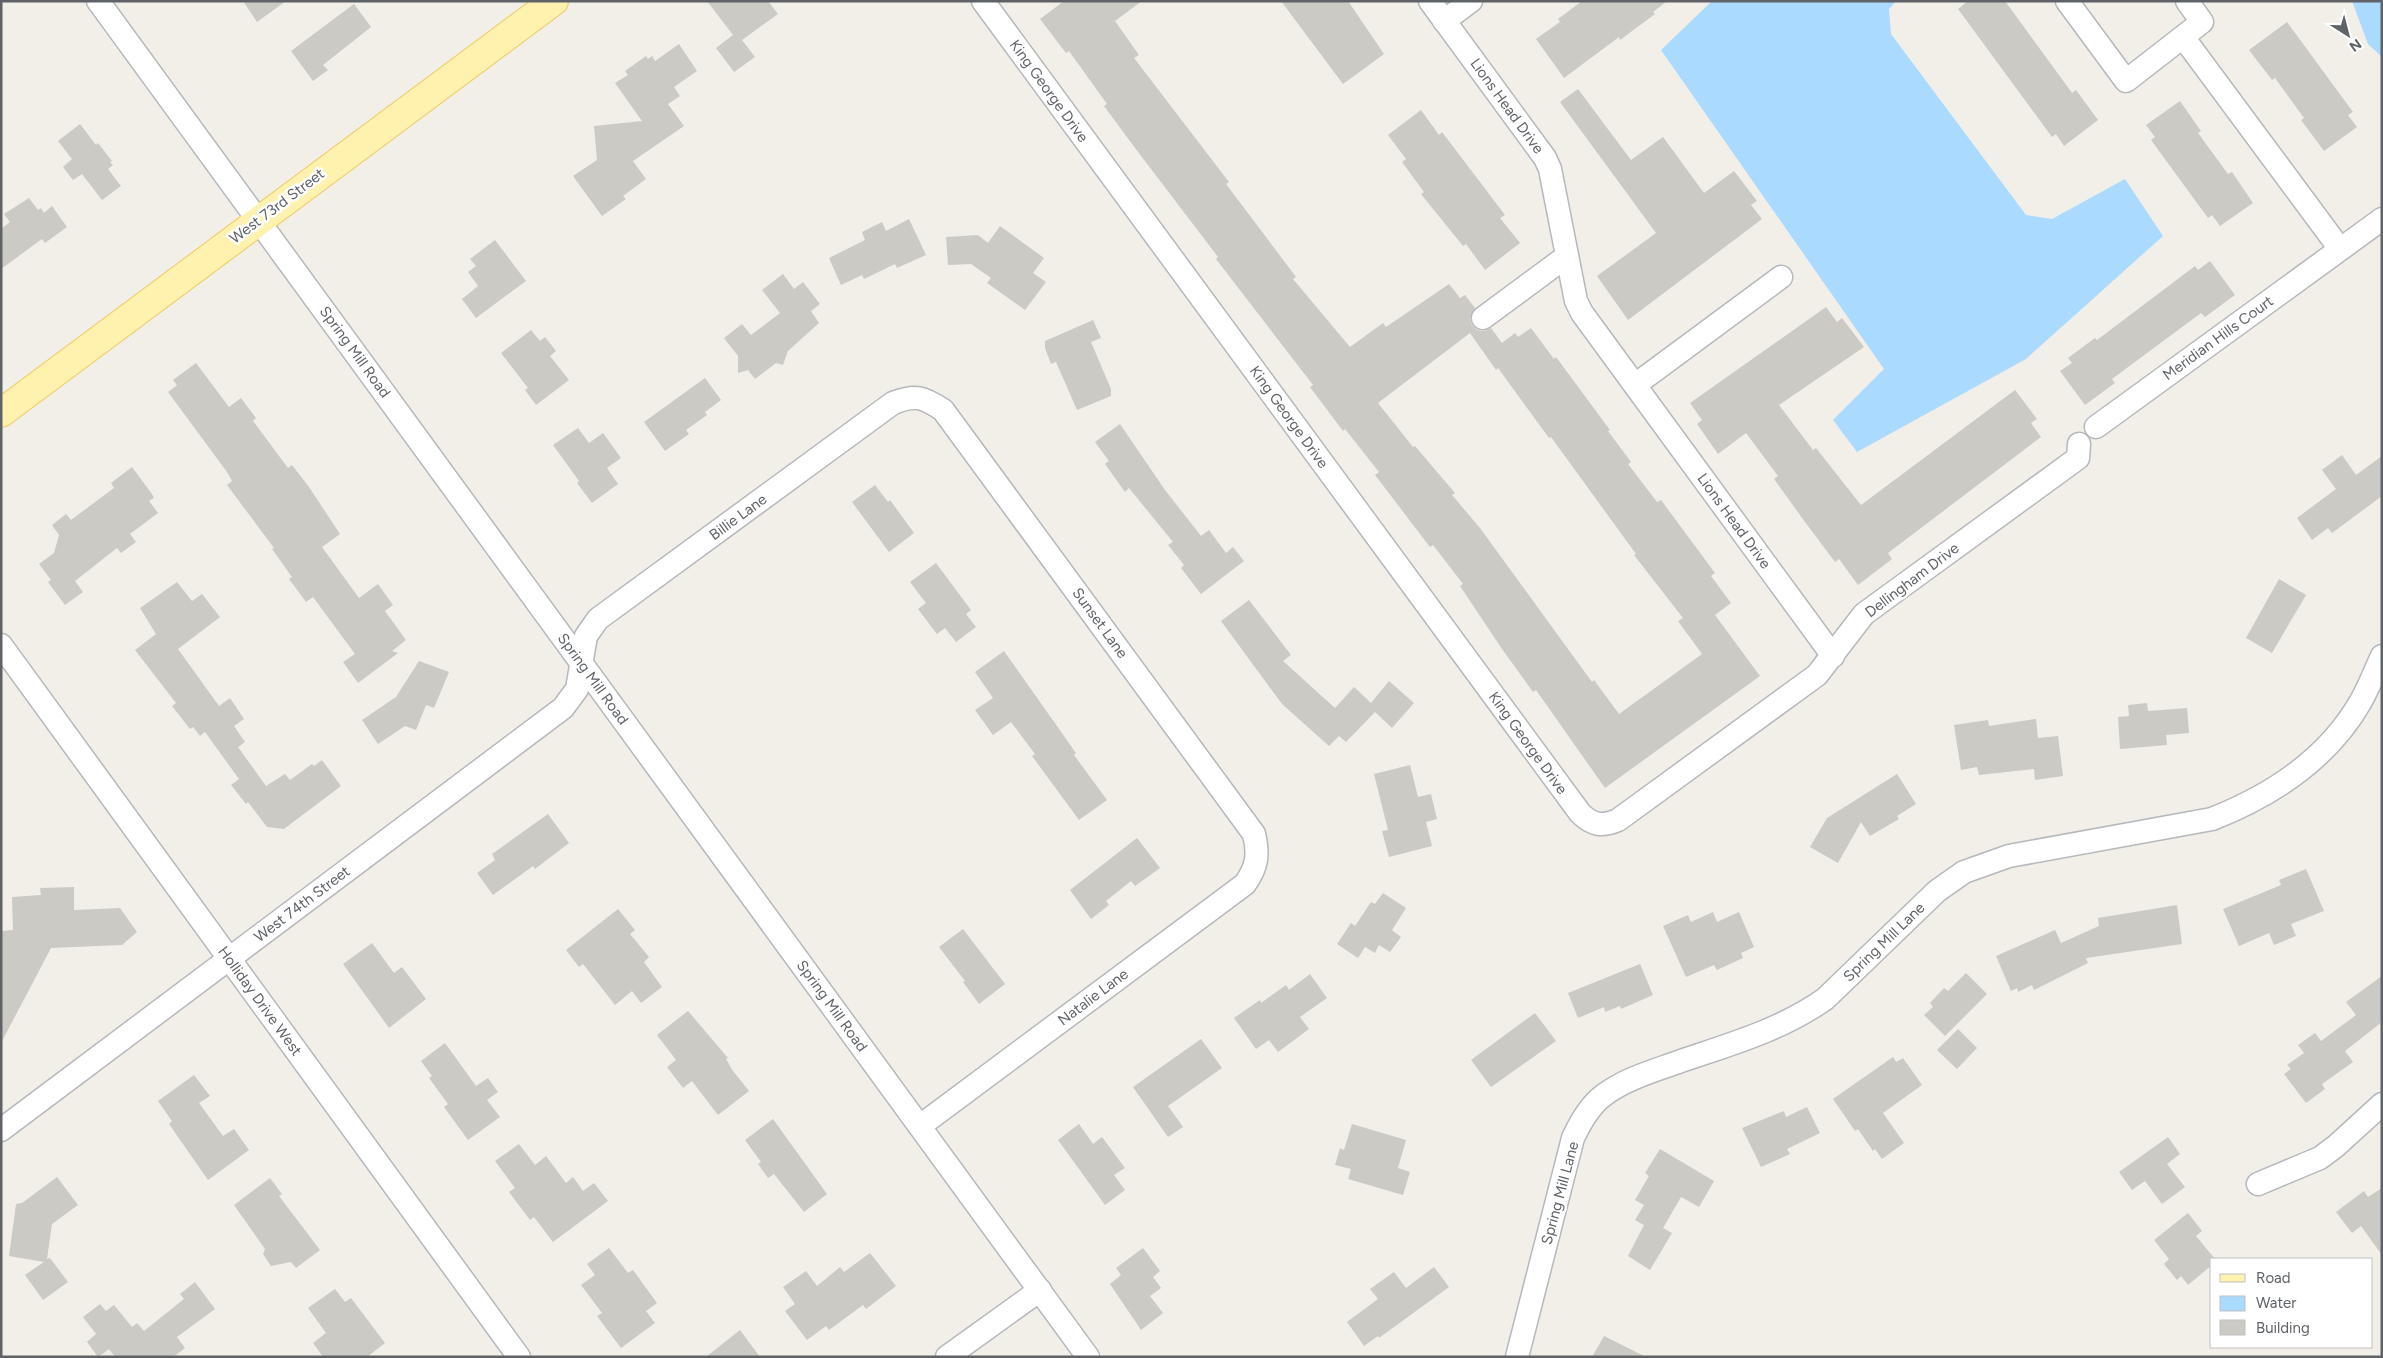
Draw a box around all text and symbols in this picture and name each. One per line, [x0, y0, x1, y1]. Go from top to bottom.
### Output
north arrow [2323, 10, 2373, 60]
text: N [2346, 35, 2365, 55]
street label: King George Drive [1006, 36, 1092, 146]
street label: Lions Head Drive [1466, 55, 1548, 157]
street label: West 73rd Street [226, 164, 328, 248]
street label: Meridian Hills Court [2159, 292, 2277, 384]
street label: Spring Mill Road [316, 303, 394, 401]
street label: King George Drive [1246, 362, 1332, 472]
street label: Lions Head Drive [1693, 470, 1775, 572]
street label: Billie Lane [706, 490, 770, 544]
street label: Dellingham Drive [1861, 539, 1963, 621]
street label: Sunset Lane [1068, 584, 1132, 662]
street label: Spring Mill Road [554, 630, 632, 728]
street label: King George Drive [1485, 688, 1571, 798]
street label: West 74th Street [250, 862, 354, 946]
street label: Spring Mill Lane [1840, 899, 1928, 985]
street label: Holliday Drive West [214, 943, 306, 1060]
street label: Spring Mill Road [793, 957, 871, 1055]
street label: Natalie Lane [1054, 965, 1132, 1029]
street label: Spring Mill Lane [1538, 1139, 1582, 1247]
legend [2210, 1258, 2373, 1348]
text: Road [2256, 1269, 2291, 1287]
text: Water [2256, 1294, 2296, 1312]
text: Building [2256, 1319, 2310, 1337]

